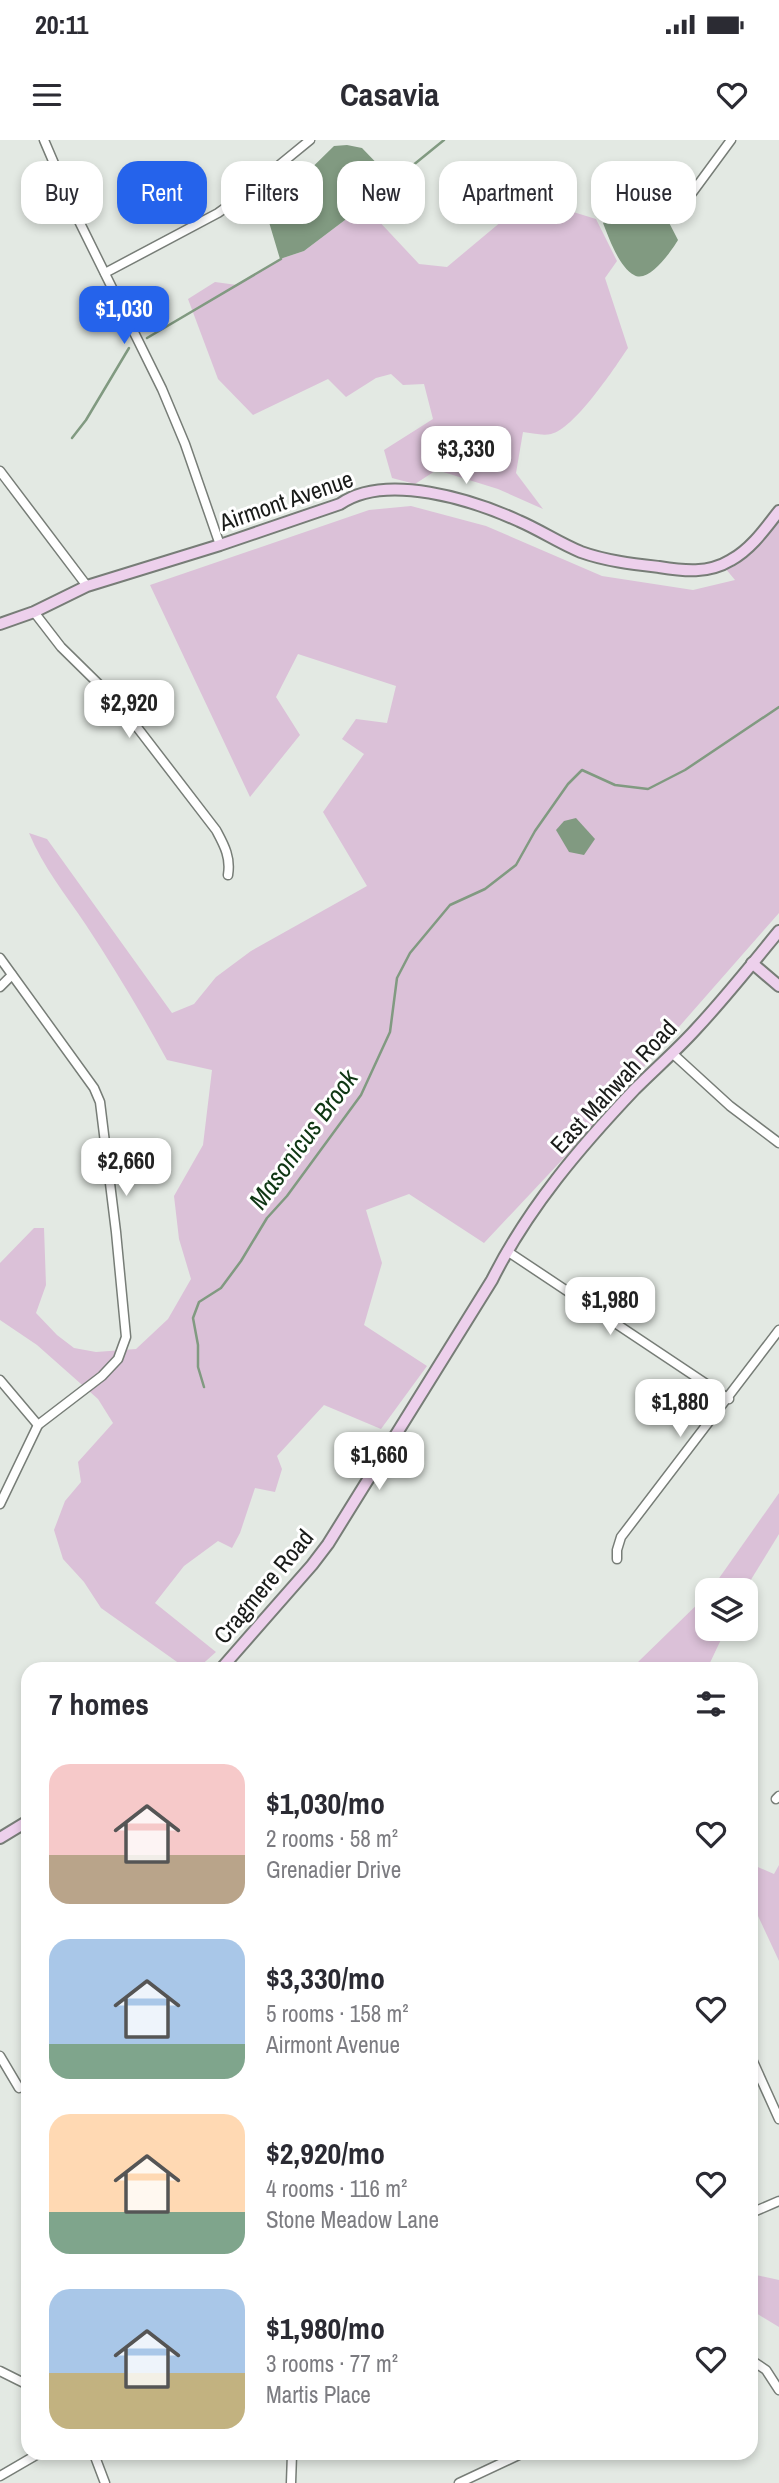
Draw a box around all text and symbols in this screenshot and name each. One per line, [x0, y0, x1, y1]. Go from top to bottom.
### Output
text: 20:11 [35, 7, 88, 42]
text: Casavia [340, 73, 439, 116]
icon: menu [28, 76, 66, 114]
icon: heart [713, 76, 751, 114]
chip: Buy [21, 161, 103, 224]
chip: Rent [117, 161, 207, 224]
chip: Filters [221, 161, 323, 224]
chip: New [337, 161, 425, 224]
chip: Apartment [439, 161, 577, 224]
chip: House [591, 161, 696, 224]
pin: $1,030 [67, 286, 181, 346]
text: $1,030 [95, 293, 153, 324]
pin: $3,330 [409, 426, 523, 486]
text: $3,330 [437, 433, 495, 464]
street label: Airmont Avenue [214, 462, 357, 538]
pin: $2,920 [72, 680, 186, 740]
text: $2,920 [100, 687, 158, 718]
street label: East Mahwah Road [543, 1012, 683, 1160]
water label: Masonicus Brook [240, 1061, 366, 1216]
pin: $2,660 [69, 1138, 183, 1198]
text: $2,660 [97, 1145, 155, 1176]
pin: $1,980 [553, 1278, 667, 1337]
text: $1,980 [581, 1284, 639, 1315]
pin: $1,880 [623, 1380, 737, 1439]
text: $1,880 [651, 1386, 709, 1417]
pin: $1,660 [322, 1432, 436, 1492]
text: $1,660 [350, 1439, 408, 1470]
street label: Cragmere Road [206, 1522, 320, 1650]
map controls [695, 1578, 758, 1641]
button: layers [695, 1578, 758, 1641]
text: 7 homes [49, 1684, 149, 1724]
icon: filters [692, 1685, 730, 1723]
text: $1,030/mo [266, 1783, 385, 1823]
icon: home [105, 1792, 189, 1876]
icon: heart [692, 1815, 730, 1853]
text: 2 rooms · 58 m² [266, 1823, 398, 1854]
text: Grenadier Drive [266, 1854, 401, 1885]
text: $3,330/mo [266, 1958, 385, 1998]
icon: home [105, 1967, 189, 2051]
icon: heart [692, 1990, 730, 2028]
text: 5 rooms · 158 m² [266, 1998, 409, 2029]
text: Airmont Avenue [266, 2029, 400, 2060]
text: $2,920/mo [266, 2133, 385, 2173]
icon: home [105, 2142, 189, 2226]
icon: heart [692, 2165, 730, 2203]
text: 4 rooms · 116 m² [266, 2173, 407, 2204]
text: Stone Meadow Lane [266, 2204, 439, 2235]
text: $1,980/mo [266, 2308, 385, 2348]
icon: home [105, 2317, 189, 2401]
icon: heart [692, 2340, 730, 2378]
text: 3 rooms · 77 m² [266, 2348, 398, 2379]
text: Martis Place [266, 2379, 371, 2410]

